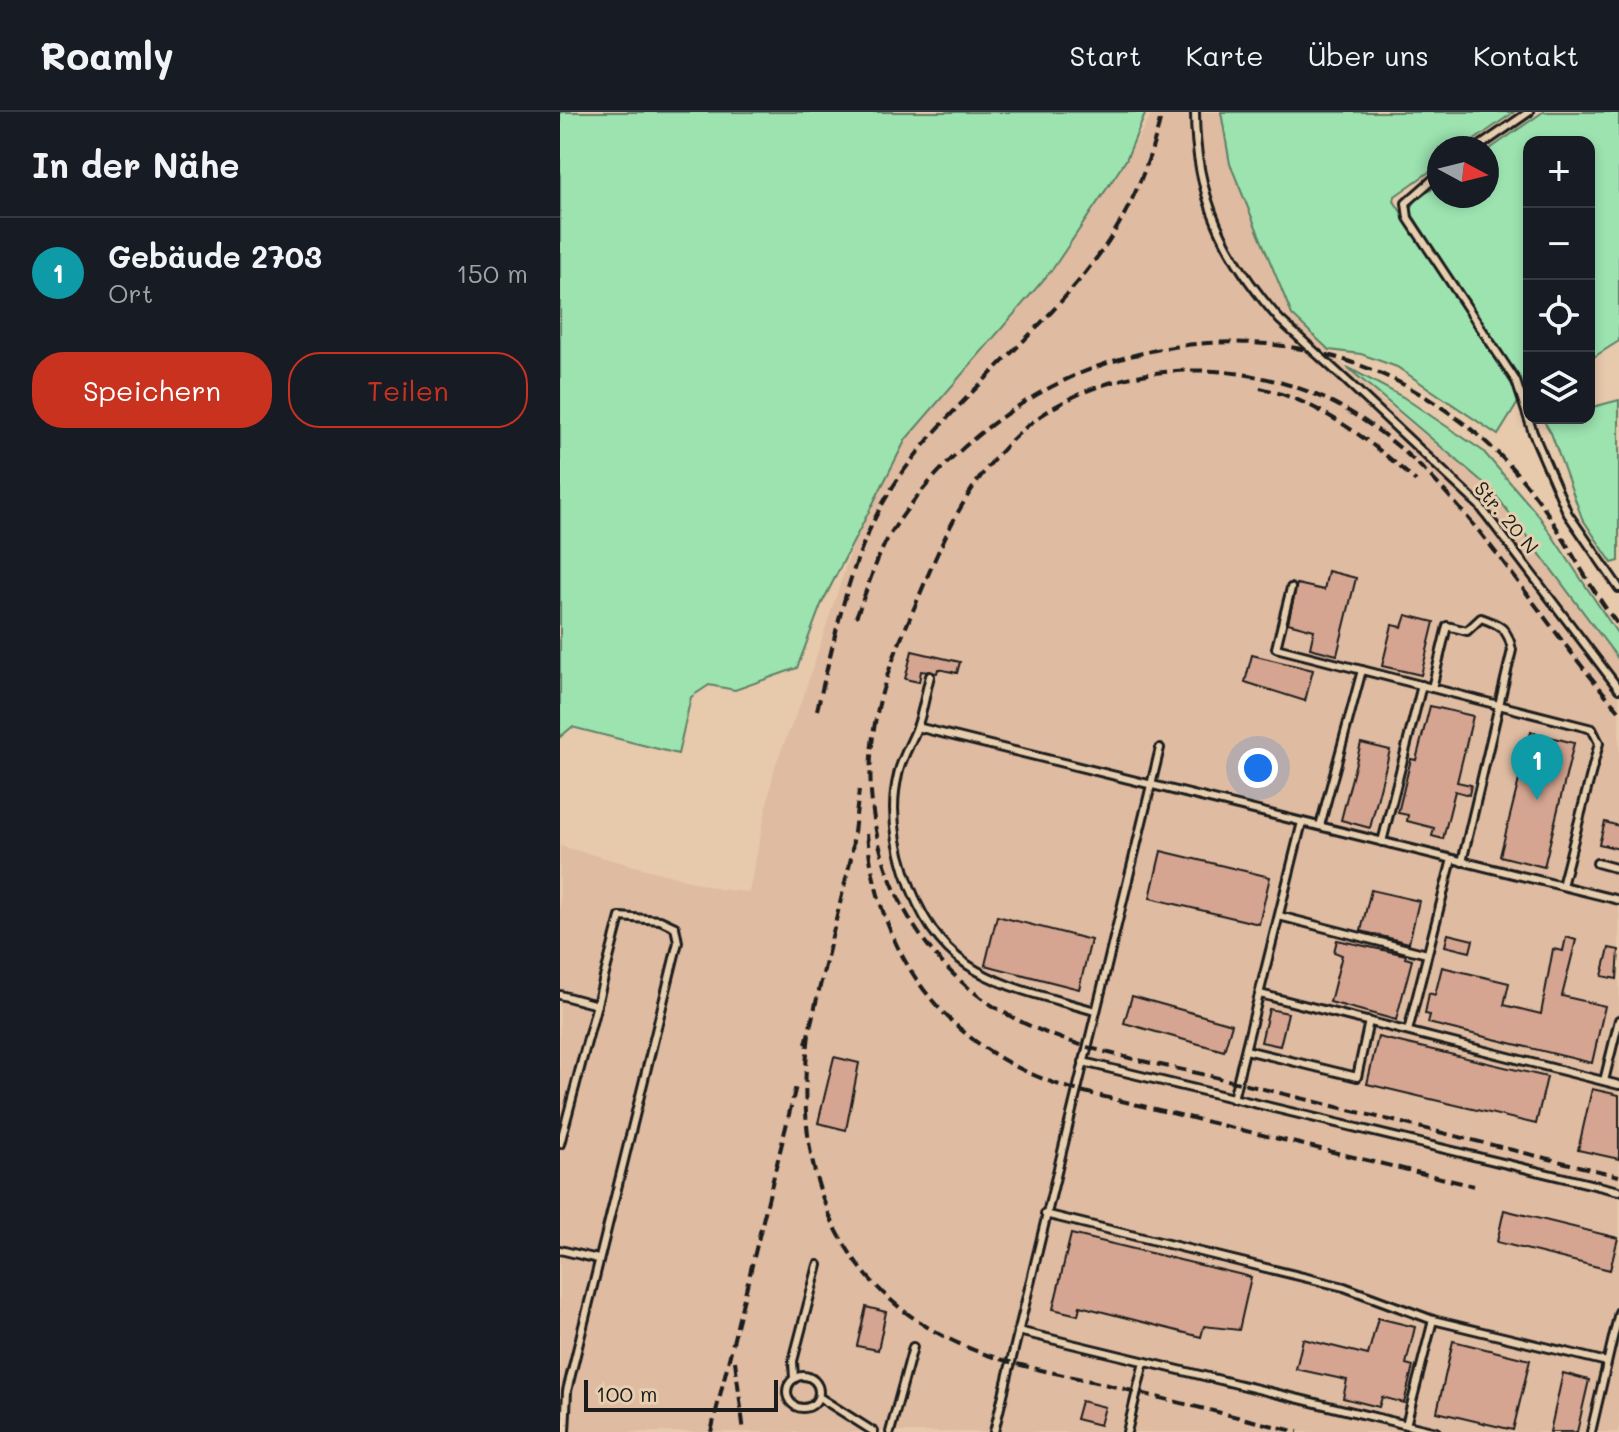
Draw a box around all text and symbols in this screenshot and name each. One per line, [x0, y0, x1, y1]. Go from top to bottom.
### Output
text: Roamly [40, 30, 174, 80]
text: Start [1070, 37, 1141, 73]
text: Karte [1185, 37, 1264, 73]
text: Über uns [1308, 37, 1429, 73]
text: Kontakt [1473, 37, 1579, 73]
north arrow [1427, 136, 1499, 208]
map controls [1523, 136, 1595, 424]
button: + [1523, 136, 1595, 208]
text: In der Nähe [32, 142, 240, 187]
button: − [1523, 208, 1595, 280]
text: Gebäude 2703 [108, 236, 322, 276]
text: 1 [52, 256, 64, 290]
text: 150 m [456, 256, 528, 290]
text: Ort [108, 276, 153, 310]
button: locate [1523, 280, 1595, 352]
button: Speichern [32, 352, 272, 428]
button: Teilen [288, 352, 528, 428]
button: layers [1523, 352, 1595, 424]
street label: Str. 20 N [1469, 475, 1545, 559]
pin: 1 [1511, 734, 1563, 800]
your location [1238, 748, 1278, 788]
scale bar [584, 1376, 778, 1412]
text: 100 m [596, 1379, 658, 1408]

